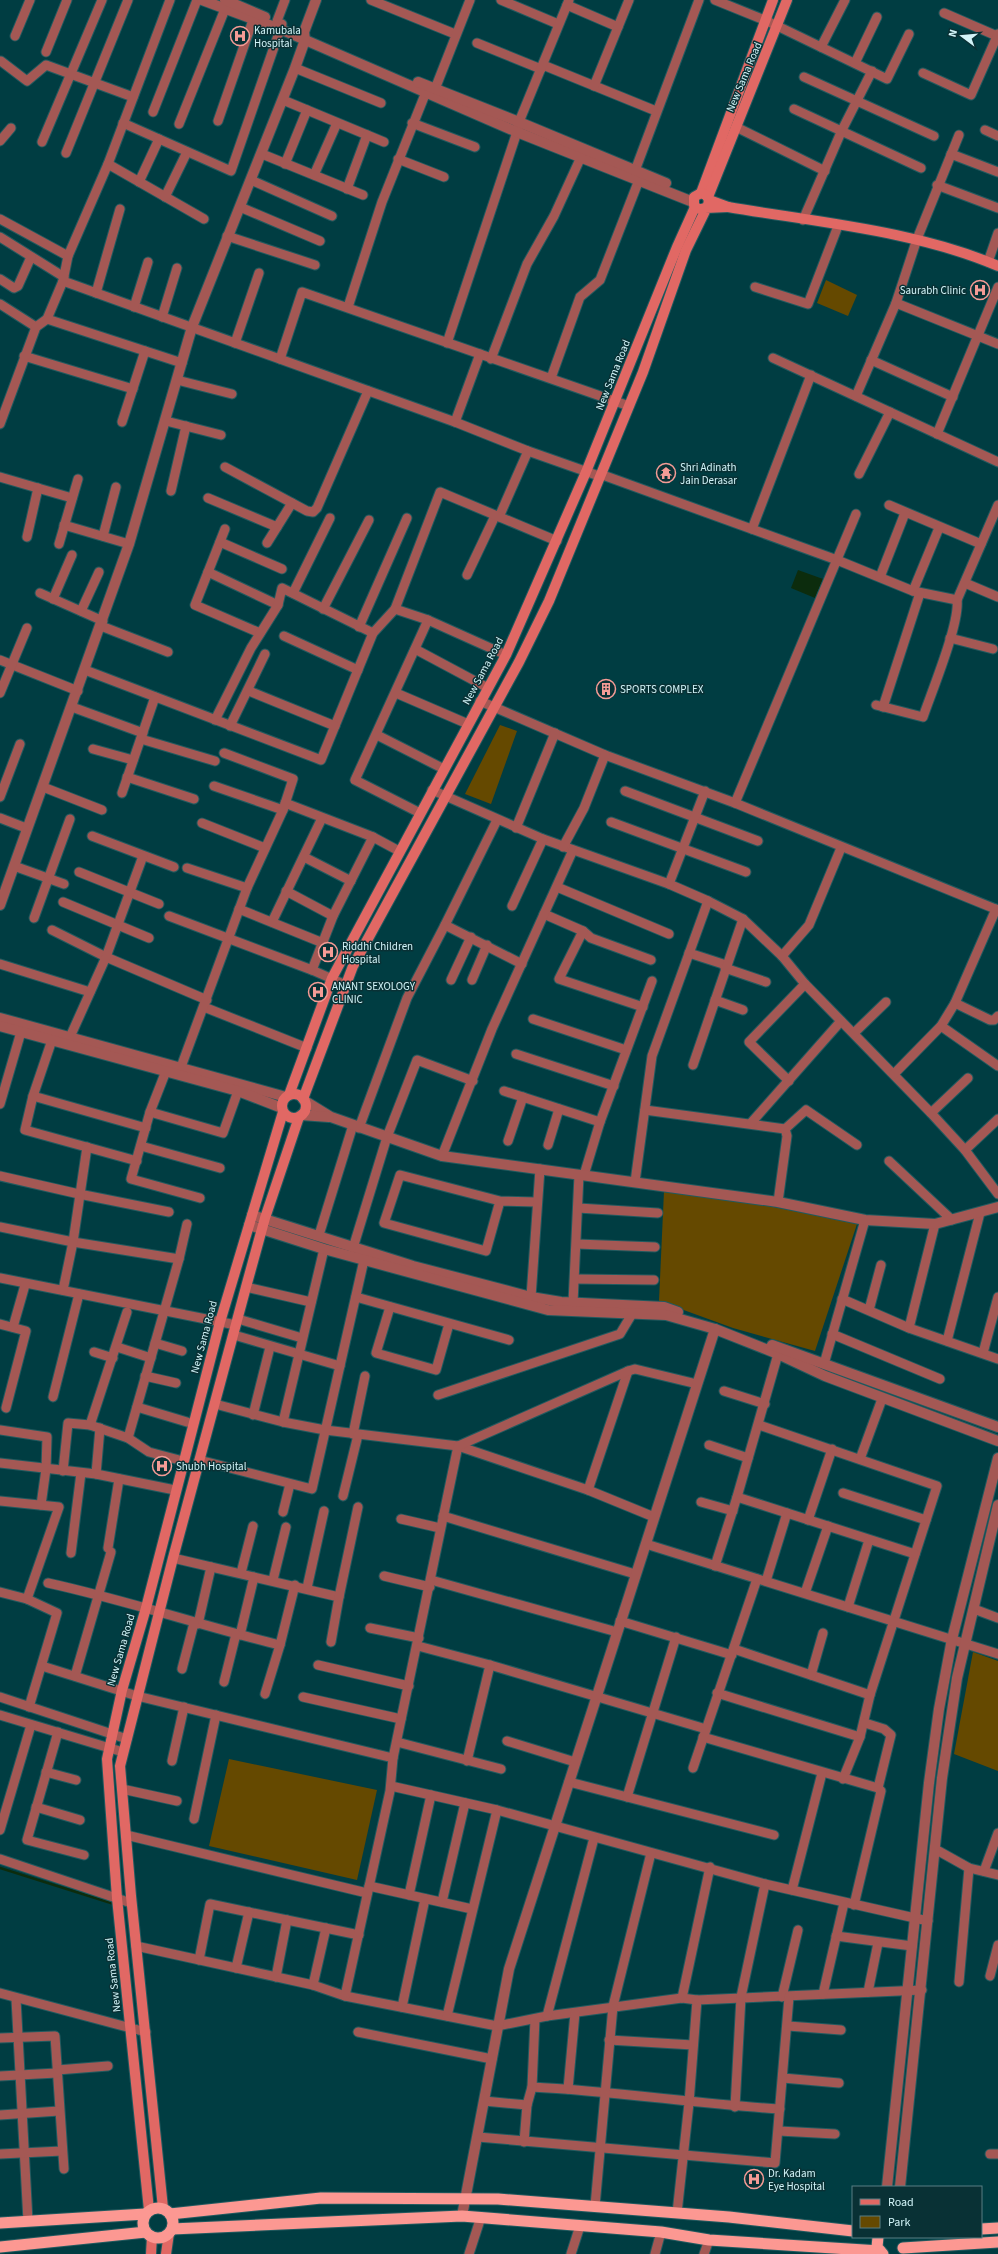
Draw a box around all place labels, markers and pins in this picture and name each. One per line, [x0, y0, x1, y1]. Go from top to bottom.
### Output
place label: Kamubala Hospital [254, 23, 301, 51]
hospital icon: Kamubala Hospital [229, 25, 251, 47]
hospital icon: Saurabh Clinic [969, 279, 991, 301]
place label: Saurabh Clinic [900, 283, 966, 298]
place label: Shri Adinath Jain Derasar [680, 460, 737, 488]
temple icon: Shri Adinath Jain Derasar [655, 462, 677, 484]
building icon: SPORTS COMPLEX [595, 678, 617, 700]
place label: SPORTS COMPLEX [620, 682, 704, 697]
place label: Riddhi Children Hospital [342, 939, 413, 967]
hospital icon: Riddhi Children Hospital [317, 941, 339, 963]
place label: ANANT SEXOLOGY CLINIC [332, 979, 416, 1007]
hospital icon: ANANT SEXOLOGY CLINIC [307, 981, 329, 1003]
hospital icon: Shubh Hospital [151, 1455, 173, 1477]
place label: Shubh Hospital [176, 1459, 247, 1474]
place label: Dr. Kadam Eye Hospital [768, 2166, 825, 2194]
hospital icon: Dr. Kadam Eye Hospital [743, 2168, 765, 2190]

